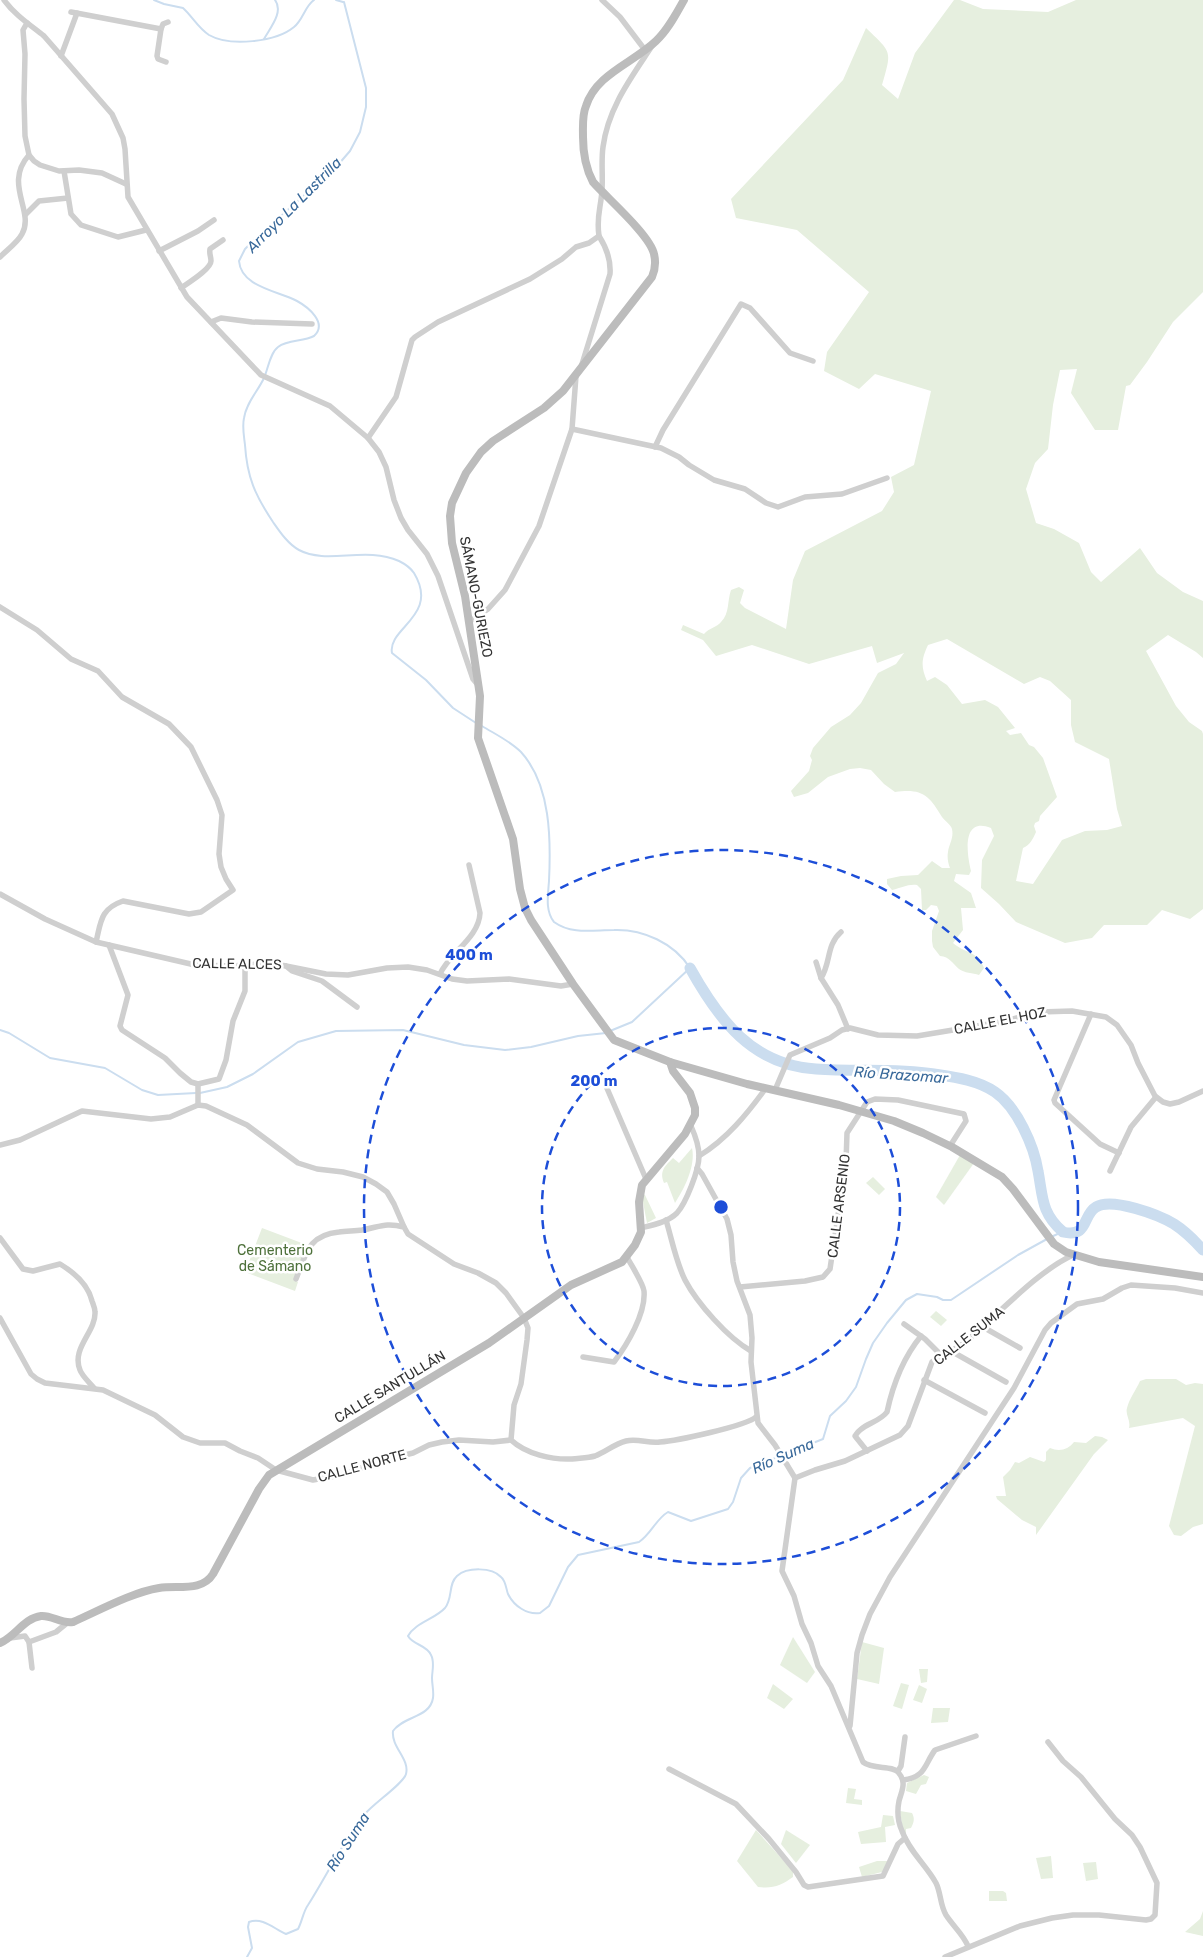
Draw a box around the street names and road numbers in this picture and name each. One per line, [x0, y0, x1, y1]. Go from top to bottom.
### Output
street label: SÁMANO-GURIEZO [456, 535, 497, 659]
street label: CALLE ALCES [192, 955, 282, 973]
street label: CALLE EL HOZ [952, 1004, 1048, 1038]
street label: CALLE ARSENIO [824, 1153, 854, 1259]
street label: CALLE SUMA [930, 1303, 1008, 1369]
street label: CALLE SANTULLÁN [331, 1346, 449, 1427]
street label: CALLE NORTE [316, 1446, 408, 1486]

